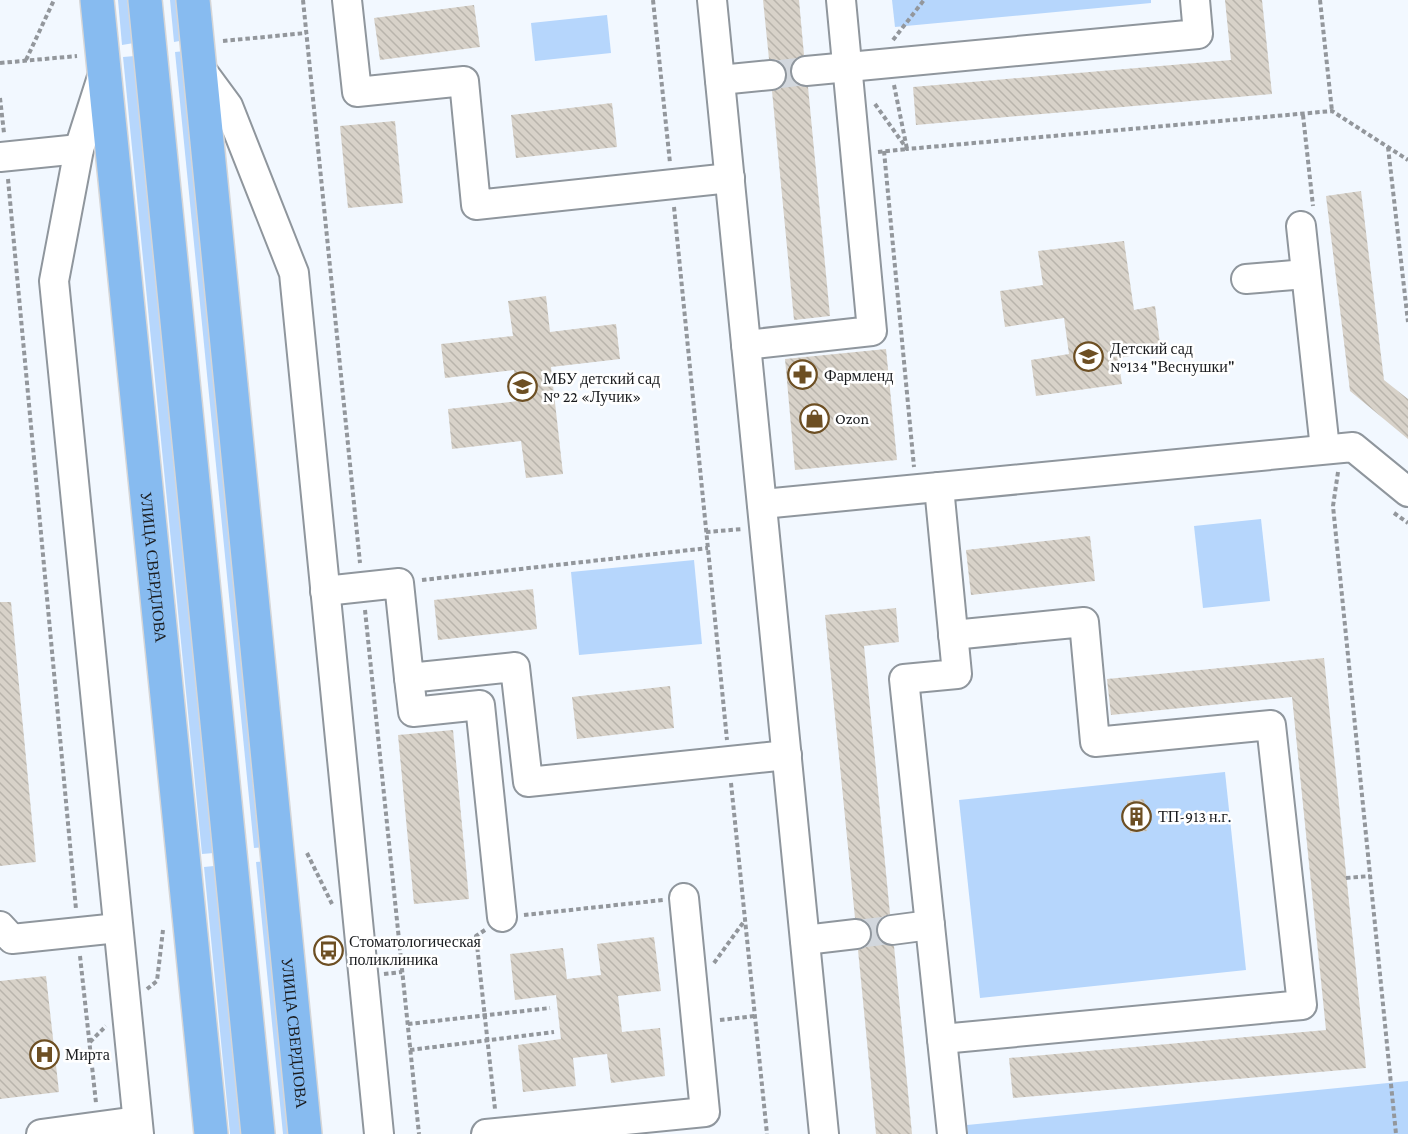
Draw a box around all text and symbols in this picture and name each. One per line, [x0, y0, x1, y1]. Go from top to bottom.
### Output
place label: Детский сад №134 "Веснушки" [1110, 340, 1234, 376]
school or university icon: Детский сад №134 "Веснушки" [1073, 341, 1105, 373]
pharmacy icon: Фармленд [787, 359, 819, 391]
place label: Фармленд [824, 367, 893, 385]
place label: МБУ детский сад № 22 «Лучик» [543, 370, 660, 406]
school or university icon: МБУ детский сад № 22 «Лучик» [506, 371, 538, 403]
shop icon: Ozon [798, 402, 830, 434]
place label: Ozon [835, 410, 869, 427]
street label: УЛИЦА СВЕРДЛОВА [138, 491, 170, 644]
building icon: ТП-913 н.г. [1121, 800, 1153, 832]
place label: ТП-913 н.г. [1158, 808, 1231, 825]
place label: Стоматологическая поликлиника [349, 933, 482, 968]
bus stop icon: Стоматологическая поликлиника [312, 934, 344, 966]
street label: УЛИЦА СВЕРДЛОВА [279, 957, 311, 1110]
hospital icon: Мирта [28, 1038, 60, 1070]
place label: Мирта [65, 1046, 110, 1064]

